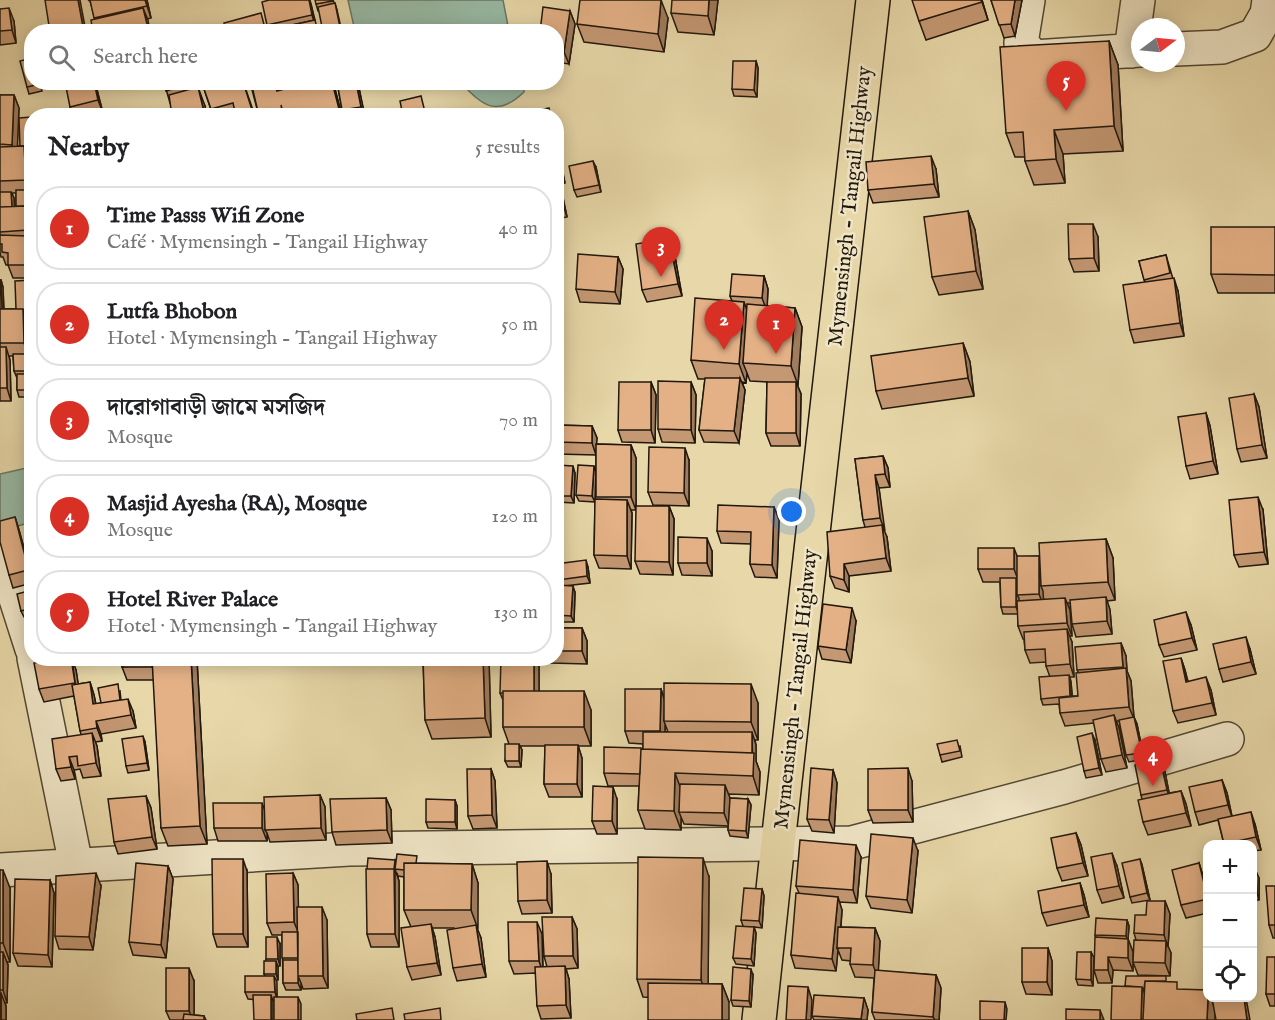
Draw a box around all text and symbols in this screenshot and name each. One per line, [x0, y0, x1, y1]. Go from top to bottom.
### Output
north arrow [1131, 18, 1185, 72]
search box [24, 24, 564, 90]
icon: search [45, 41, 78, 74]
text: Search here [93, 43, 198, 71]
pin: 5 [1046, 62, 1086, 111]
street label: Mymensingh - Tangail Highway [822, 64, 879, 348]
text: Nearby [48, 131, 129, 164]
text: 5 results [475, 135, 540, 160]
text: Time Passs Wifi Zone [107, 202, 304, 230]
text: 1 [66, 216, 73, 241]
text: 40 m [499, 216, 538, 241]
pin: 3 [642, 228, 680, 277]
text: Café · Mymensingh - Tangail Highway [107, 230, 428, 255]
text: Lutfa Bhobon [107, 298, 237, 326]
pin: 2 [704, 300, 744, 350]
pin: 1 [756, 304, 796, 354]
text: 2 [65, 312, 74, 337]
text: 50 m [501, 312, 538, 337]
text: Hotel · Mymensingh - Tangail Highway [107, 326, 437, 351]
text: দারোগাবাড়ী জামে মসজিদ [107, 394, 325, 422]
text: 3 [66, 408, 73, 433]
text: 70 m [499, 408, 538, 433]
text: Mosque [107, 425, 173, 450]
text: Masjid Ayesha (RA), Mosque [107, 490, 367, 518]
your location [777, 497, 806, 526]
text: 4 [65, 504, 74, 529]
text: 120 m [492, 504, 538, 529]
text: Mosque [107, 518, 173, 543]
street label: Mymensingh - Tangail Highway [768, 547, 825, 831]
text: Hotel River Palace [107, 586, 278, 614]
text: 5 [66, 600, 73, 625]
text: 130 m [493, 600, 538, 625]
text: Hotel · Mymensingh - Tangail Highway [107, 614, 437, 639]
pin: 4 [1134, 736, 1172, 786]
map controls [1203, 840, 1257, 1002]
button: + [1203, 840, 1257, 894]
button: − [1203, 894, 1257, 948]
button: locate [1203, 948, 1257, 1002]

